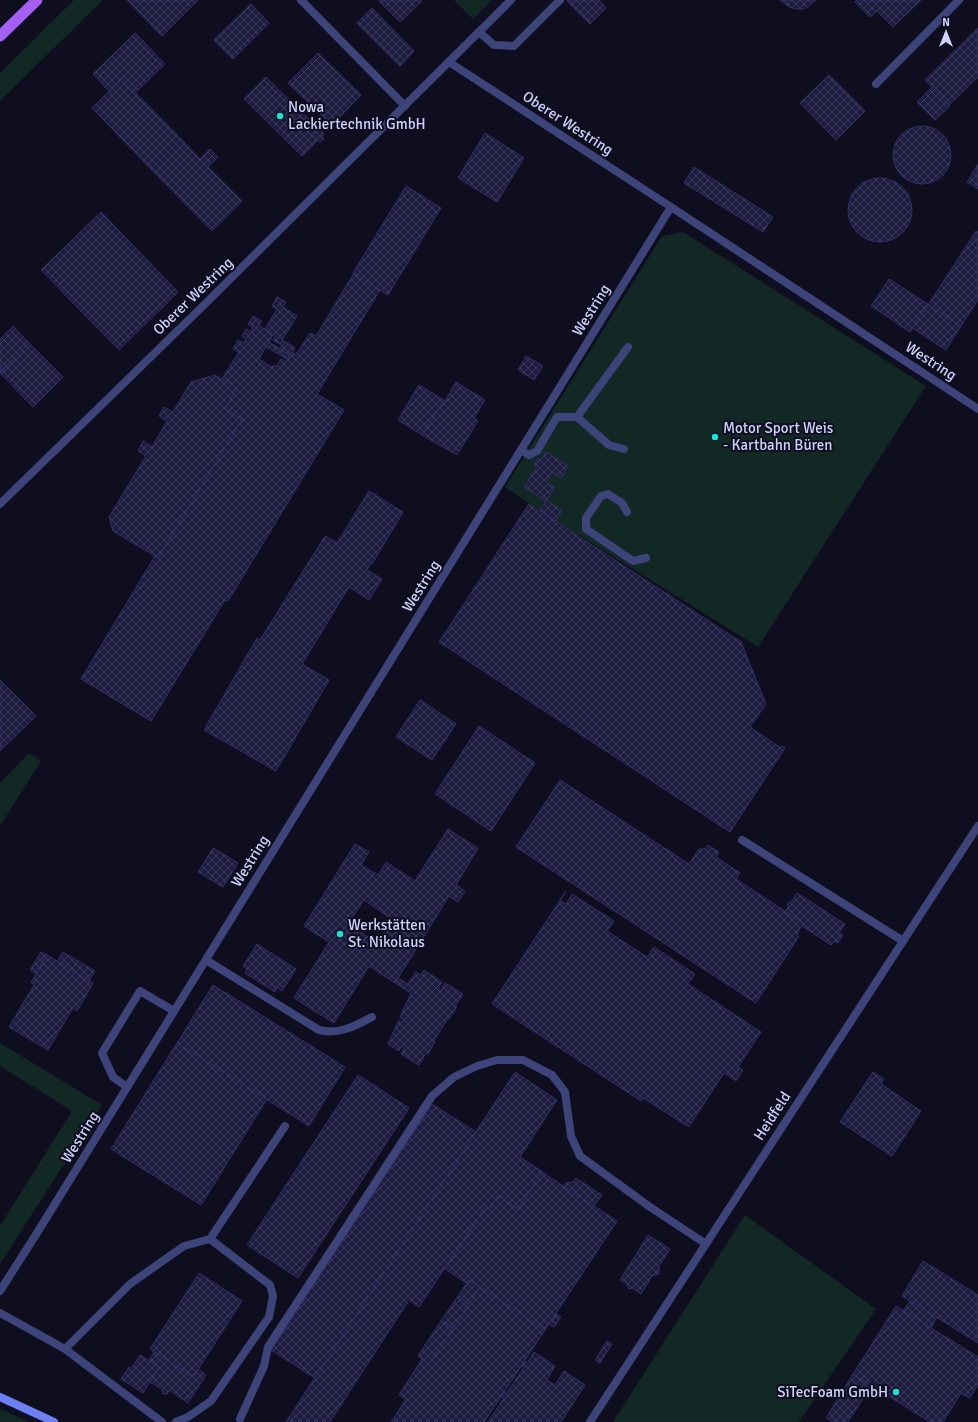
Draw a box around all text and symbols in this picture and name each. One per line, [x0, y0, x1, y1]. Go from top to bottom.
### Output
north arrow [926, 12, 966, 52]
text: N [942, 16, 950, 29]
street label: Oberer Westring [519, 87, 617, 159]
place label: Nowa Lackiertechnik GmbH [288, 98, 426, 133]
marker: Nowa Lackiertechnik GmbH [275, 111, 285, 121]
street label: Oberer Westring [149, 253, 237, 339]
street label: Westring [568, 281, 614, 339]
street label: Westring [902, 338, 960, 384]
place label: Motor Sport Weis - Kartbahn Büren [723, 419, 834, 454]
marker: Motor Sport Weis - Kartbahn Büren [710, 432, 720, 442]
street label: Westring [398, 557, 444, 615]
street label: Westring [227, 832, 273, 890]
place label: Werkstätten St. Nikolaus [348, 916, 426, 951]
marker: Werkstätten St. Nikolaus [335, 929, 345, 939]
street label: Heidfeld [750, 1088, 794, 1144]
street label: Westring [57, 1108, 103, 1166]
place label: SiTecFoam GmbH [777, 1383, 888, 1401]
marker: SiTecFoam GmbH [891, 1387, 901, 1397]

